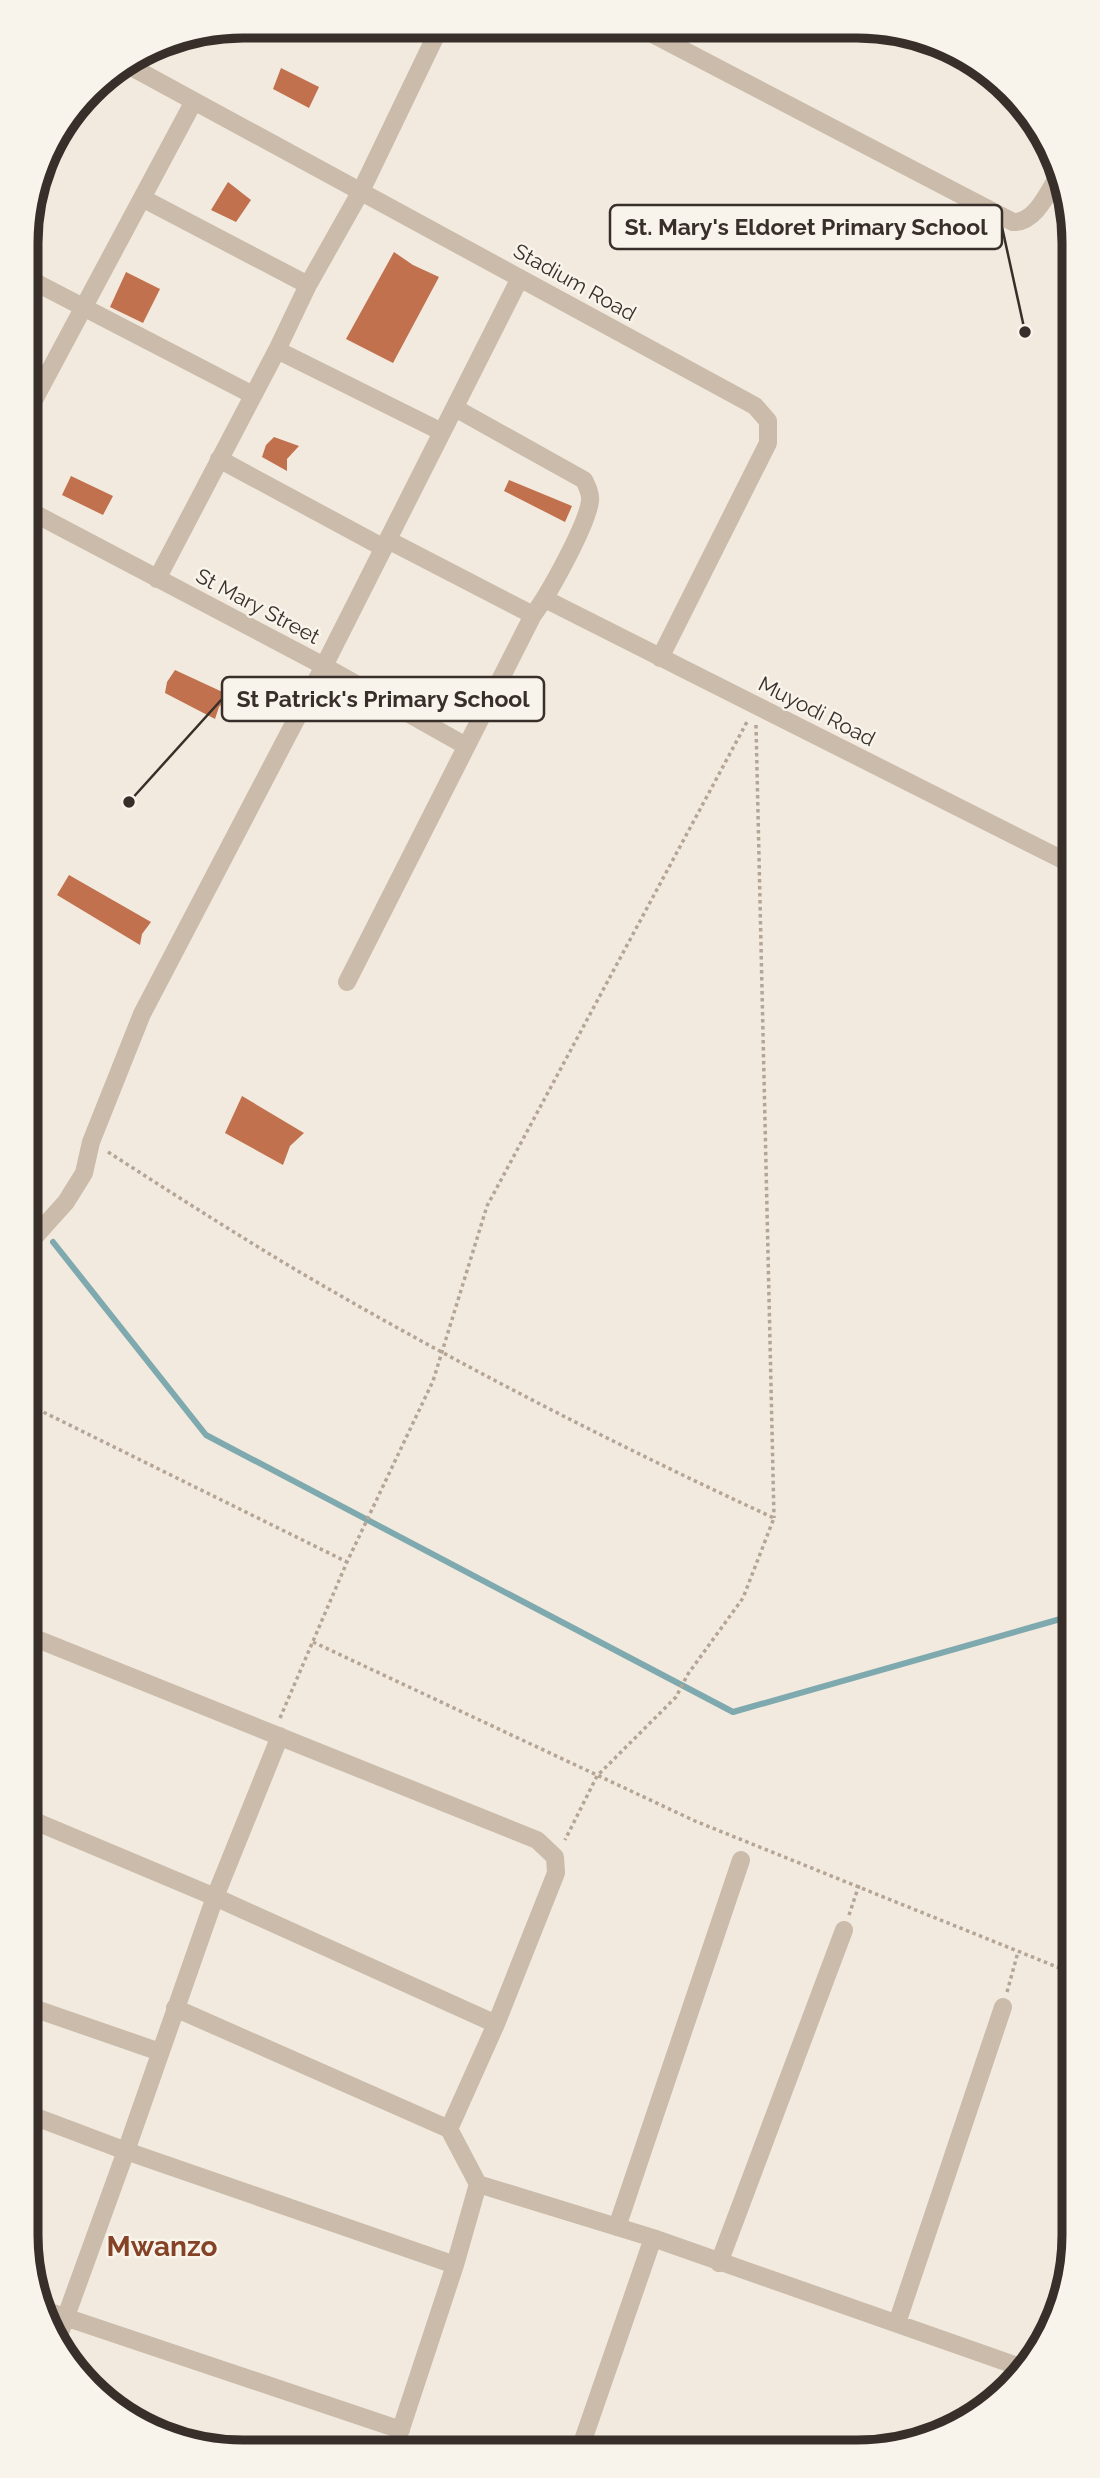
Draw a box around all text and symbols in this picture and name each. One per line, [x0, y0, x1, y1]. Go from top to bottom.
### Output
callout: St. Mary's Eldoret Primary School [610, 205, 1002, 249]
text: St. Mary's Eldoret Primary School [625, 213, 988, 240]
street label: Stadium Road [509, 238, 641, 326]
street label: St Mary Street [192, 563, 324, 649]
street label: Muyodi Road [754, 671, 880, 751]
callout: St Patrick's Primary School [222, 677, 544, 721]
text: St Patrick's Primary School [236, 685, 530, 712]
district label: Mwanzo [107, 2230, 217, 2263]

